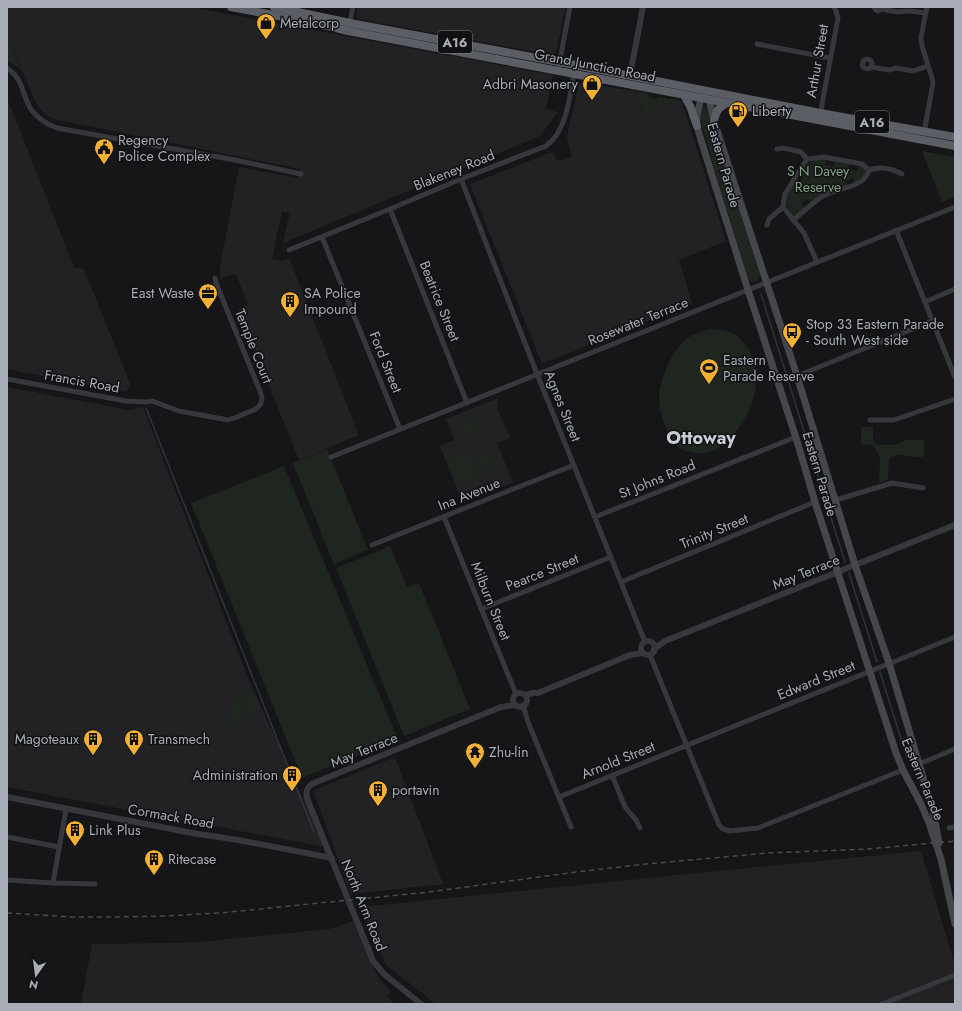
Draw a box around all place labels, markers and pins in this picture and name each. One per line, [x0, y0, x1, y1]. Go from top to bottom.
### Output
shop icon: Metalcorp [255, 12, 277, 40]
place label: Metalcorp [280, 13, 339, 33]
shop icon: Adbri Masonery [581, 73, 603, 101]
place label: Adbri Masonery [483, 74, 579, 94]
fuel station icon: Liberty [727, 100, 749, 128]
place label: Liberty [752, 101, 792, 121]
place label: Regency Police Complex [118, 130, 210, 166]
public building icon: Regency Police Complex [93, 137, 115, 165]
office icon: East Waste [197, 282, 219, 310]
place label: East Waste [131, 283, 194, 303]
place label: SA Police Impound [304, 283, 361, 319]
building icon: SA Police Impound [279, 290, 301, 318]
place label: Stop 33 Eastern Parade - South West side [806, 314, 944, 350]
bus stop icon: Stop 33 Eastern Parade - South West side [781, 321, 803, 349]
place label: Eastern Parade Reserve [723, 350, 814, 386]
sports icon: Eastern Parade Reserve [698, 357, 720, 385]
building icon: Magoteaux [82, 728, 104, 756]
building icon: Transmech [123, 728, 145, 756]
place label: Magoteaux [15, 729, 79, 749]
place label: Transmech [148, 729, 210, 749]
temple icon: Zhu-lin [464, 741, 486, 769]
place label: Zhu-lin [489, 742, 528, 762]
building icon: Administration [281, 764, 303, 792]
place label: Administration [193, 765, 278, 785]
building icon: portavin [367, 779, 389, 807]
place label: portavin [392, 780, 440, 800]
building icon: Link Plus [64, 819, 86, 847]
place label: Link Plus [89, 820, 141, 840]
building icon: Ritecase [143, 848, 165, 876]
place label: Ritecase [168, 849, 216, 869]

